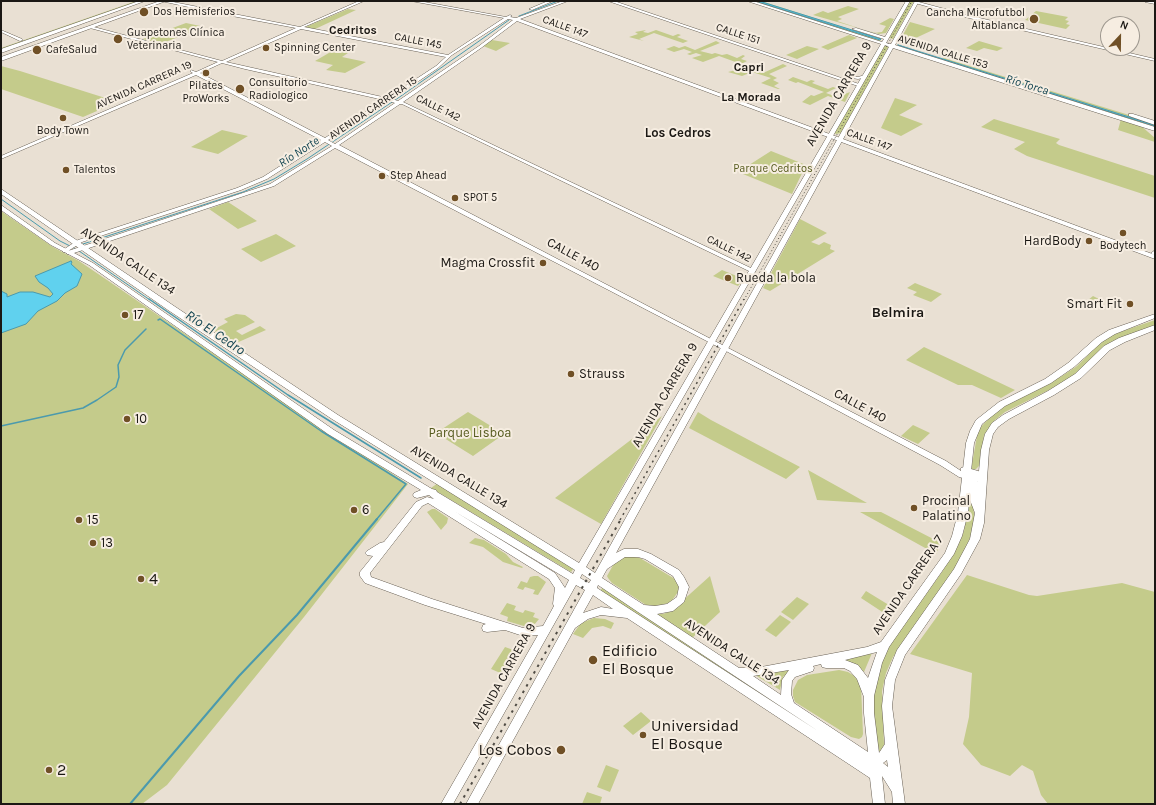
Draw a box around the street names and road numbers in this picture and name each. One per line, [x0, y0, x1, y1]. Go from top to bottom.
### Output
street label: CALLE 147 [541, 13, 589, 41]
street label: CALLE 151 [714, 21, 762, 47]
street label: CALLE 145 [393, 30, 443, 52]
street label: AVENIDA CALLE 153 [896, 32, 990, 72]
street label: AVENIDA CARRERA 9 [803, 39, 875, 149]
street label: AVENIDA CARRERA 19 [94, 58, 194, 112]
street label: AVENIDA CARRERA 15 [326, 74, 420, 142]
street label: CALLE 142 [413, 91, 463, 125]
street label: CALLE 147 [845, 126, 893, 154]
street label: AVENIDA CALLE 134 [78, 224, 178, 298]
street label: CALLE 142 [704, 232, 754, 266]
street label: CALLE 140 [544, 235, 602, 275]
street label: AVENIDA CARRERA 9 [629, 340, 701, 450]
street label: CALLE 140 [831, 386, 889, 426]
street label: AVENIDA CALLE 134 [408, 442, 510, 512]
street label: AVENIDA CARRERA 7 [869, 532, 947, 638]
street label: AVENIDA CALLE 134 [681, 615, 783, 689]
street label: AVENIDA CARRERA 9 [469, 621, 539, 731]

